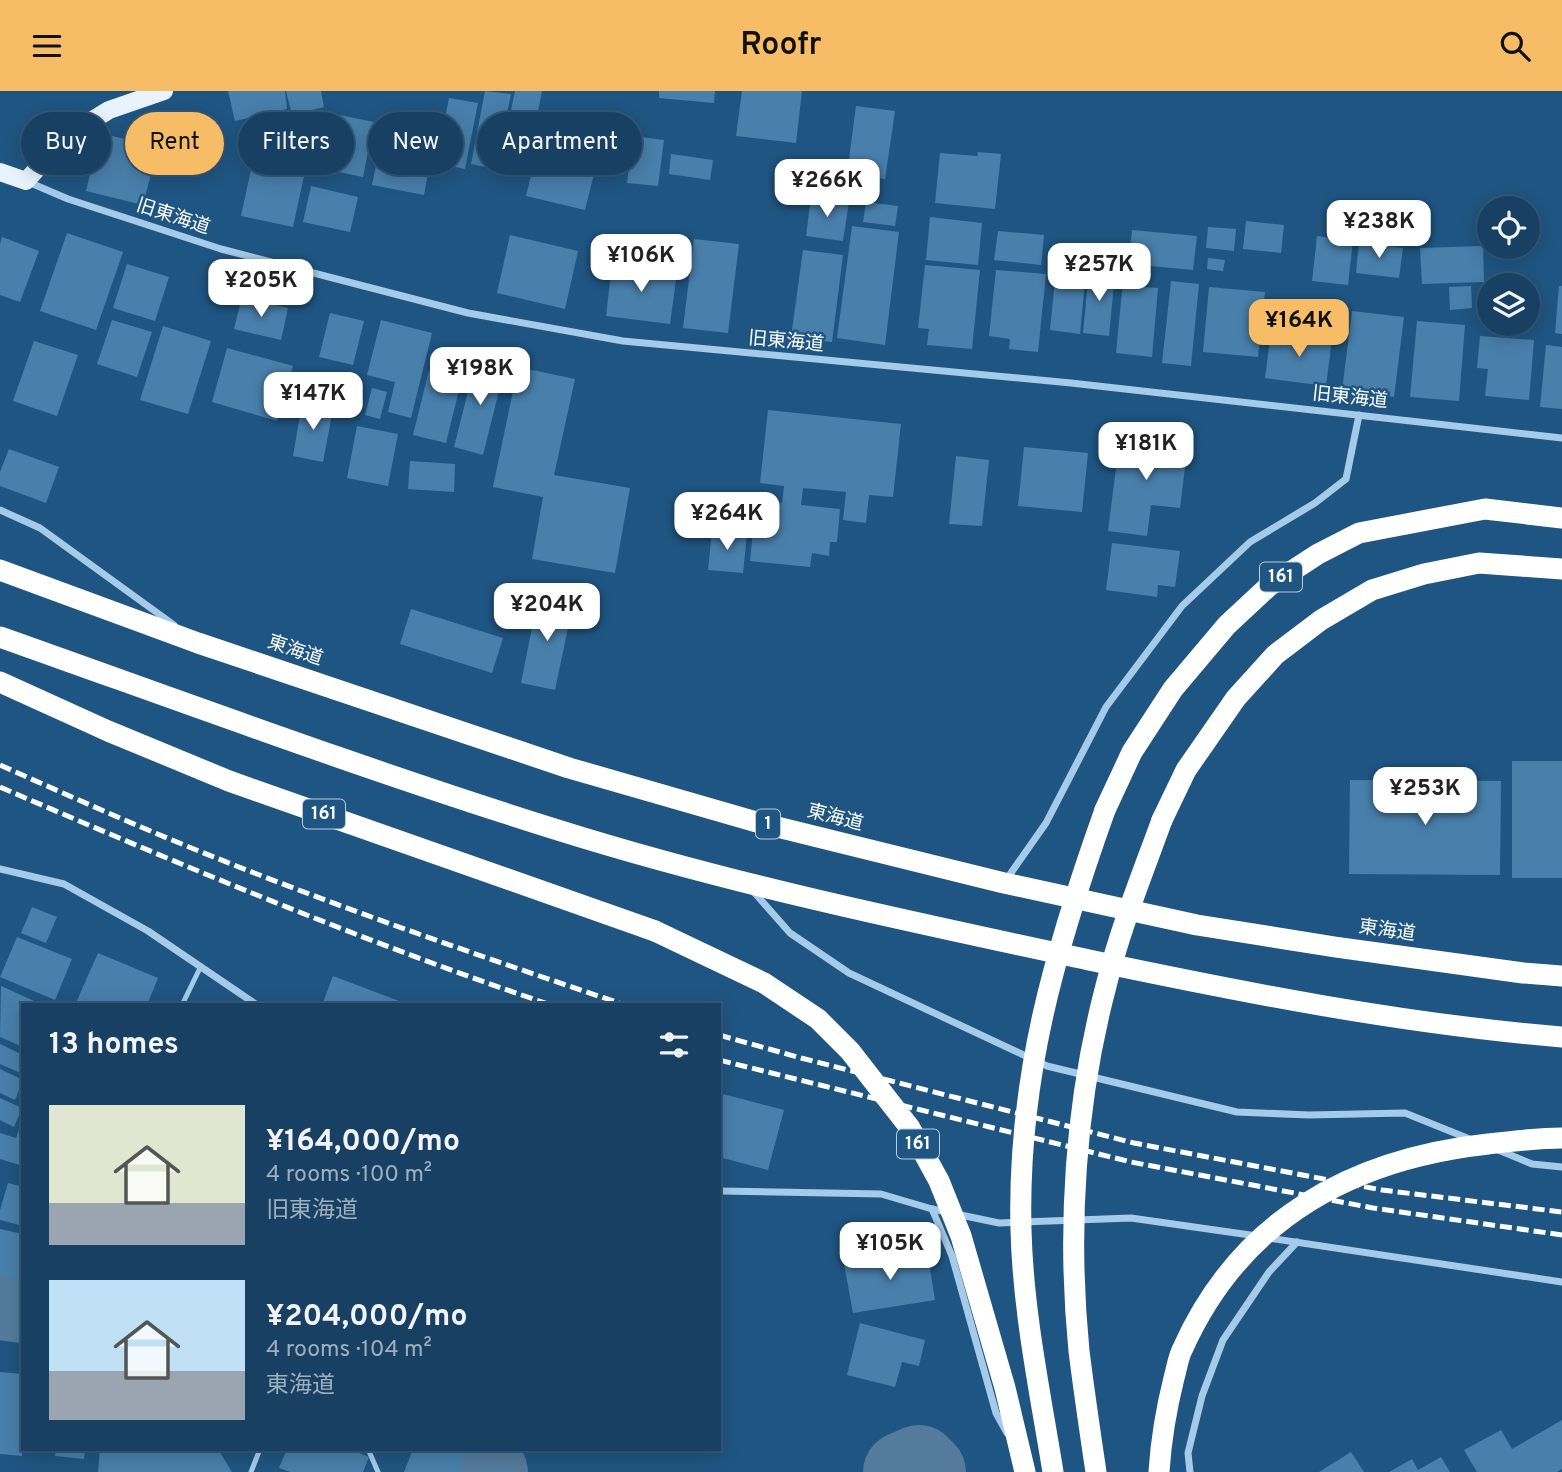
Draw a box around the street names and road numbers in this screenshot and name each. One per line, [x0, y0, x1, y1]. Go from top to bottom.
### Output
street label: 旧東海道 [133, 194, 213, 240]
street label: 旧東海道 [747, 327, 825, 357]
street label: 旧東海道 [1311, 382, 1389, 414]
road number: 161 [1260, 563, 1302, 591]
street label: 東海道 [264, 630, 326, 672]
road number: 161 [303, 799, 345, 829]
street label: 東海道 [804, 799, 866, 837]
road number: 1 [756, 809, 780, 839]
street label: 東海道 [1357, 915, 1417, 947]
road number: 161 [897, 1129, 939, 1159]

